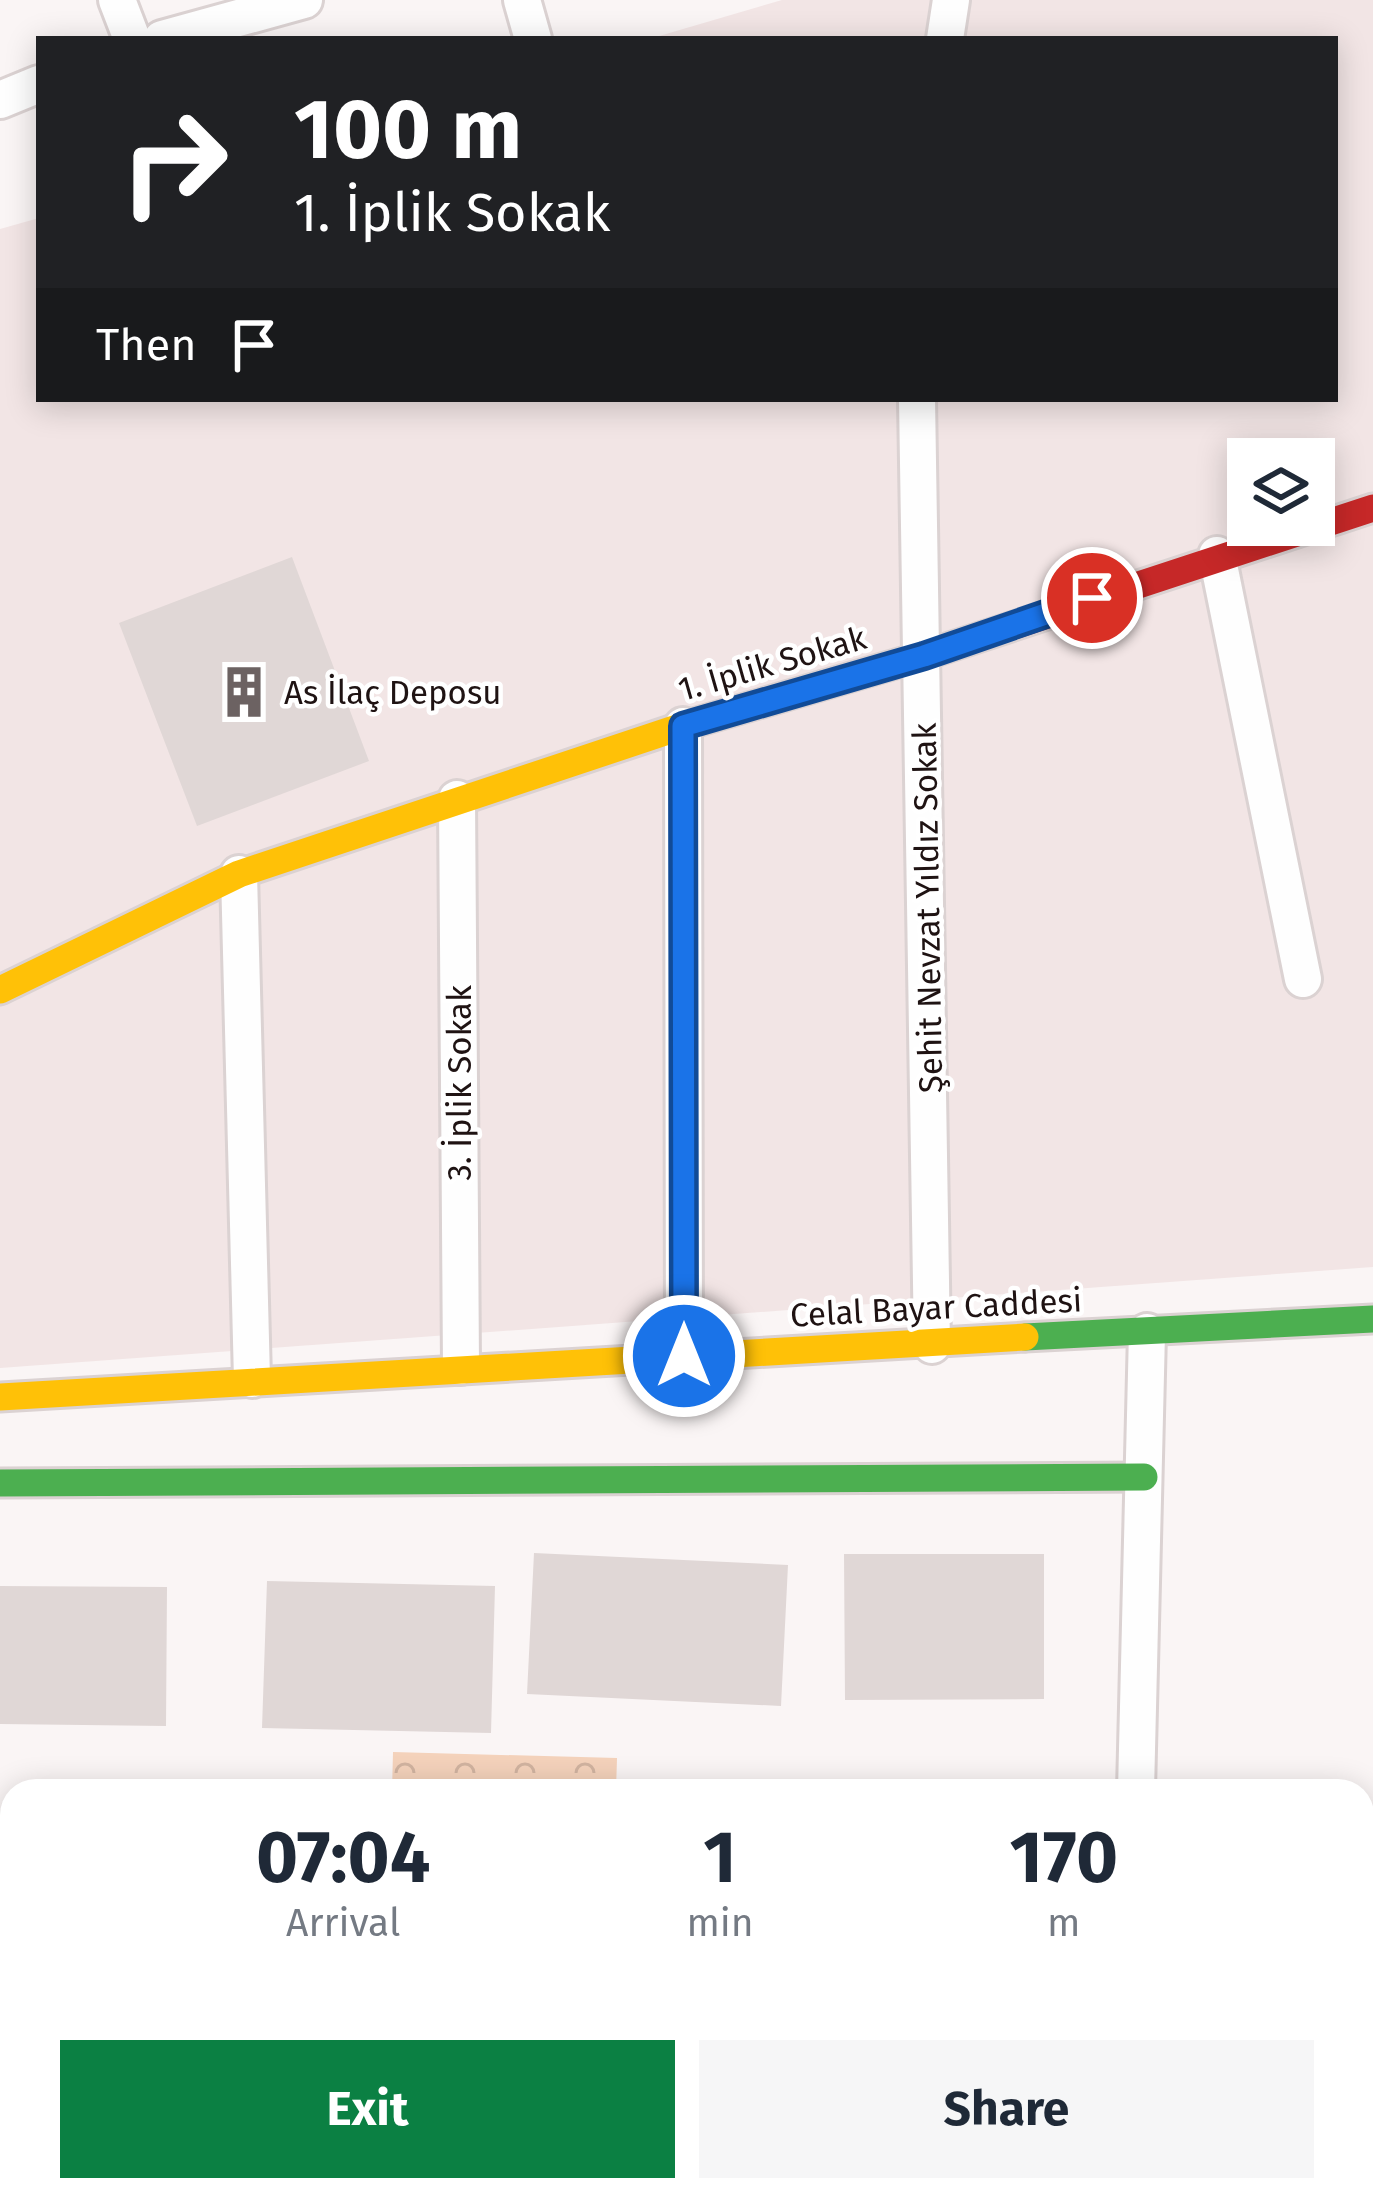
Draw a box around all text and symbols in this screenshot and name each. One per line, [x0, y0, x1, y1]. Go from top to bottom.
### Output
text: 100 m [294, 79, 522, 180]
icon: right [96, 84, 252, 240]
text: 1. İplik Sokak [294, 181, 611, 245]
icon: arrive [221, 312, 287, 378]
text: Then [96, 318, 197, 372]
map controls [1227, 438, 1335, 546]
button: layers [1227, 438, 1335, 546]
pin [1041, 547, 1143, 649]
icon: arrive [1059, 565, 1125, 631]
street label: 1. İplik Sokak [674, 618, 871, 710]
building icon: As İlaç Deposu [215, 663, 273, 721]
place label: As İlaç Deposu [284, 673, 502, 713]
street label: Şehit Nevzat Yıldız Sokak [905, 722, 951, 1094]
street label: 3. İplik Sokak [440, 985, 480, 1181]
street label: Celal Bayar Caddesi [789, 1280, 1083, 1336]
position arrow [621, 1293, 747, 1419]
text: 07:04 [256, 1815, 430, 1901]
text: 1 [703, 1815, 737, 1901]
text: 170 [1010, 1815, 1118, 1901]
text: Arrival [286, 1900, 400, 1946]
text: min [686, 1900, 754, 1946]
text: m [1047, 1900, 1081, 1946]
button: Exit [60, 2040, 675, 2178]
button: Share [699, 2040, 1314, 2178]

